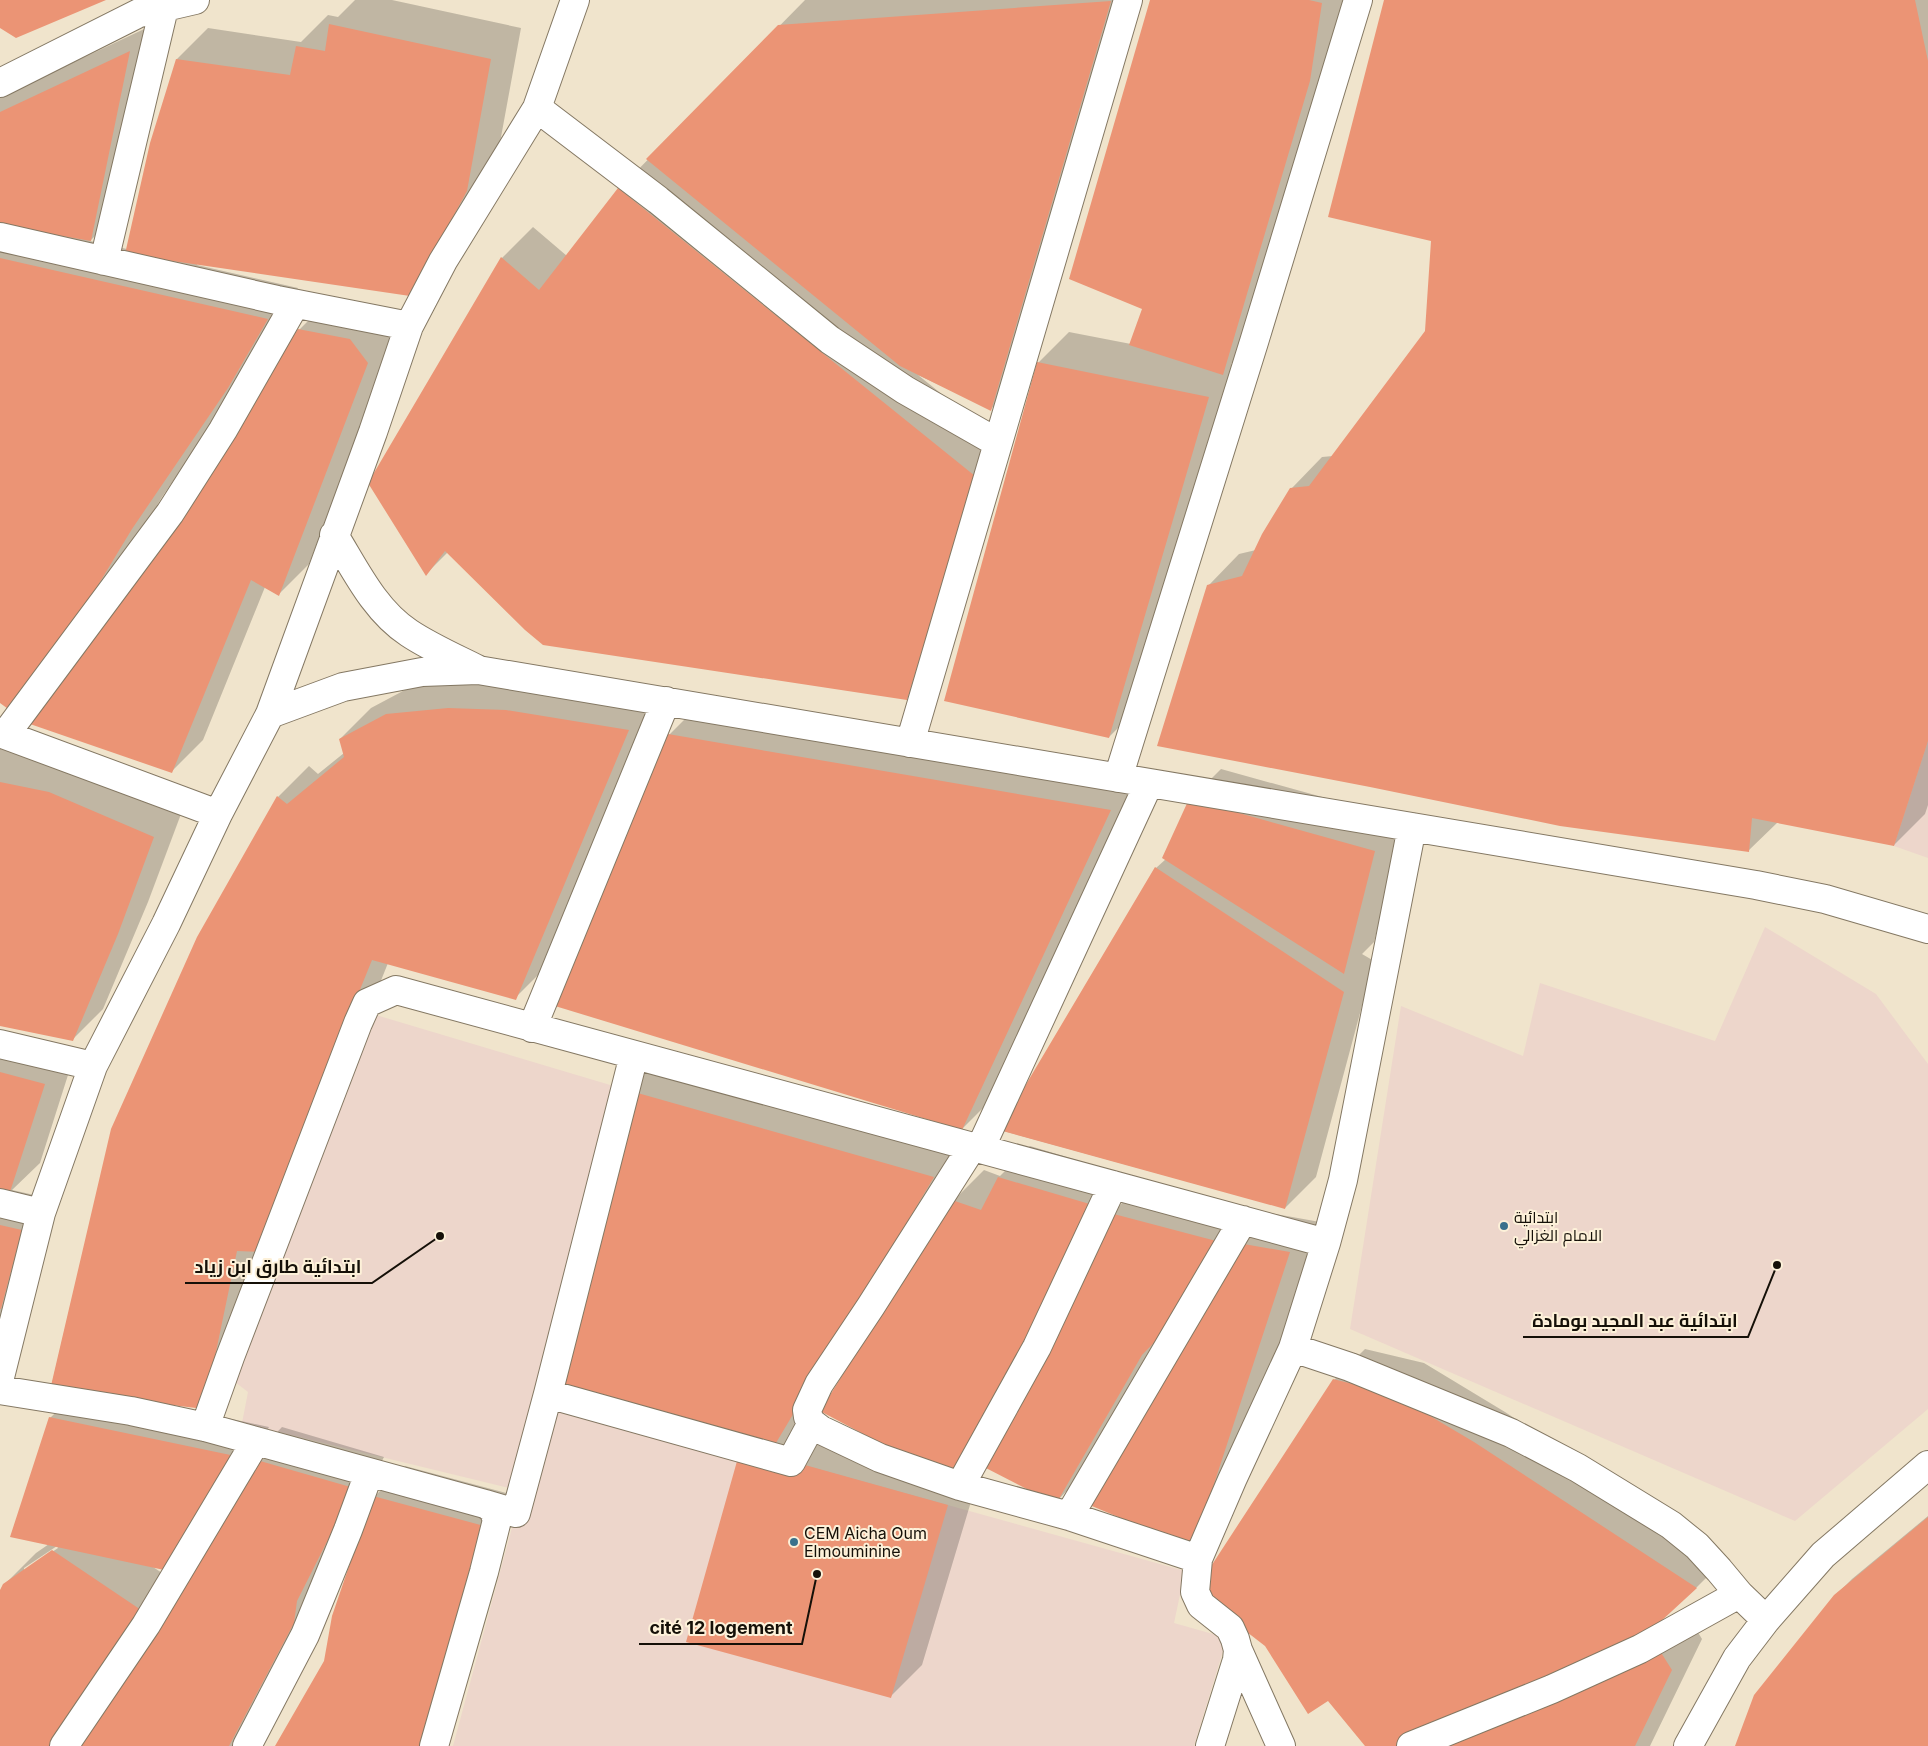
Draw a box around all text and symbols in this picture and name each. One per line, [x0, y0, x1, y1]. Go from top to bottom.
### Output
place label: ابتدائية الامام الغزالي [1514, 1207, 1602, 1249]
marker: ابتدائية الامام الغزالي [1498, 1220, 1510, 1232]
callout: ابتدائية طارق ابن زياد [185, 1250, 372, 1283]
text: ابتدائية طارق ابن زياد [195, 1256, 361, 1278]
callout: ابتدائية عبد المجيد بومادة [1523, 1304, 1748, 1337]
text: ابتدائية عبد المجيد بومادة [1532, 1310, 1738, 1332]
place label: CEM Aicha Oum Elmouminine [804, 1523, 927, 1561]
marker: CEM Aicha Oum Elmouminine [788, 1536, 800, 1548]
callout: cité 12 logement [639, 1611, 802, 1644]
text: cité 12 logement [649, 1617, 793, 1638]

